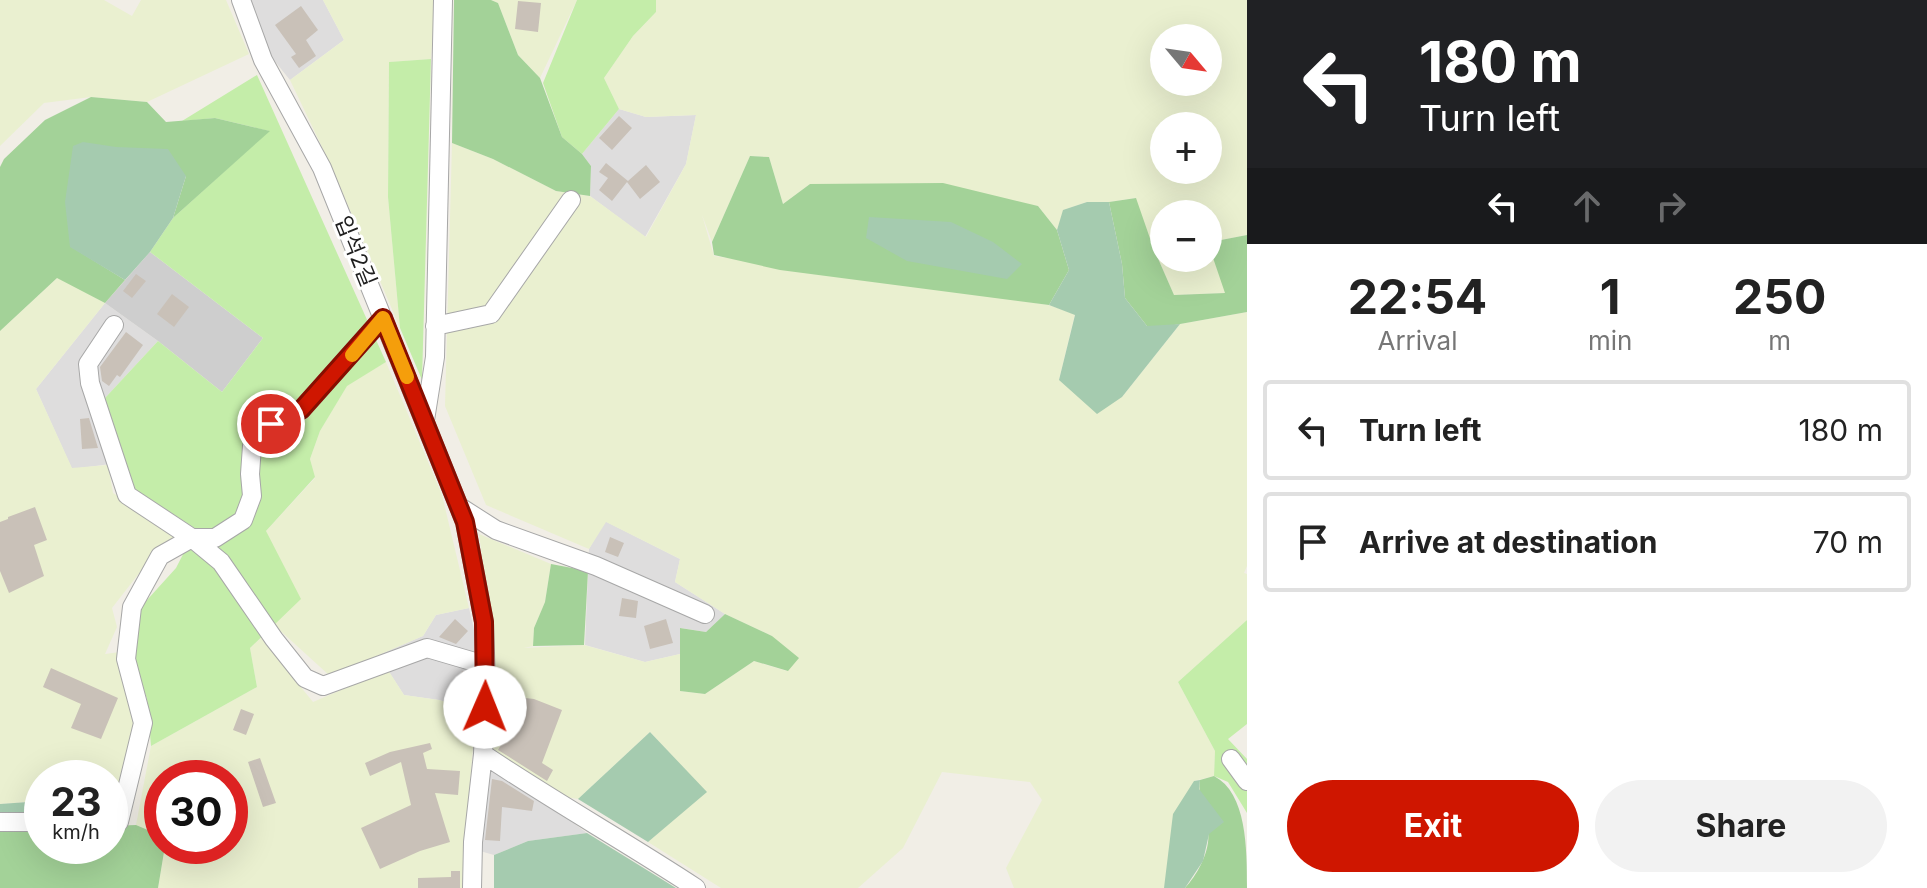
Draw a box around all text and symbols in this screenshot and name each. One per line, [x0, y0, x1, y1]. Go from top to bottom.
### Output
north arrow [1150, 24, 1222, 96]
map controls [1150, 24, 1222, 272]
text: 180 m [1419, 28, 1582, 96]
icon: left [1287, 32, 1391, 136]
text: Turn left [1419, 96, 1560, 140]
button: + [1150, 112, 1222, 184]
icon: left [1481, 184, 1525, 228]
icon: ahead [1565, 184, 1609, 228]
icon: right [1649, 184, 1693, 228]
button: − [1150, 200, 1222, 272]
street label: 입석2길 [330, 212, 382, 290]
text: 22:54 [1348, 267, 1487, 326]
text: 1 [1600, 267, 1621, 326]
text: 250 [1733, 267, 1826, 326]
text: Arrival [1377, 325, 1457, 356]
text: min [1588, 325, 1632, 356]
text: m [1768, 325, 1791, 356]
pin [237, 390, 305, 458]
icon: arrive [249, 402, 293, 446]
icon: left [1291, 408, 1335, 452]
text: Turn left [1359, 412, 1481, 448]
text: 180 m [1799, 412, 1883, 448]
icon: arrive [1291, 520, 1335, 564]
text: Arrive at destination [1359, 524, 1657, 560]
text: 70 m [1813, 524, 1883, 560]
position arrow [443, 665, 527, 749]
speed limit sign: 30 [144, 760, 248, 864]
text: 23 [50, 777, 102, 826]
button: Exit [1287, 780, 1579, 872]
button: Share [1595, 780, 1887, 872]
text: km/h [52, 820, 100, 844]

